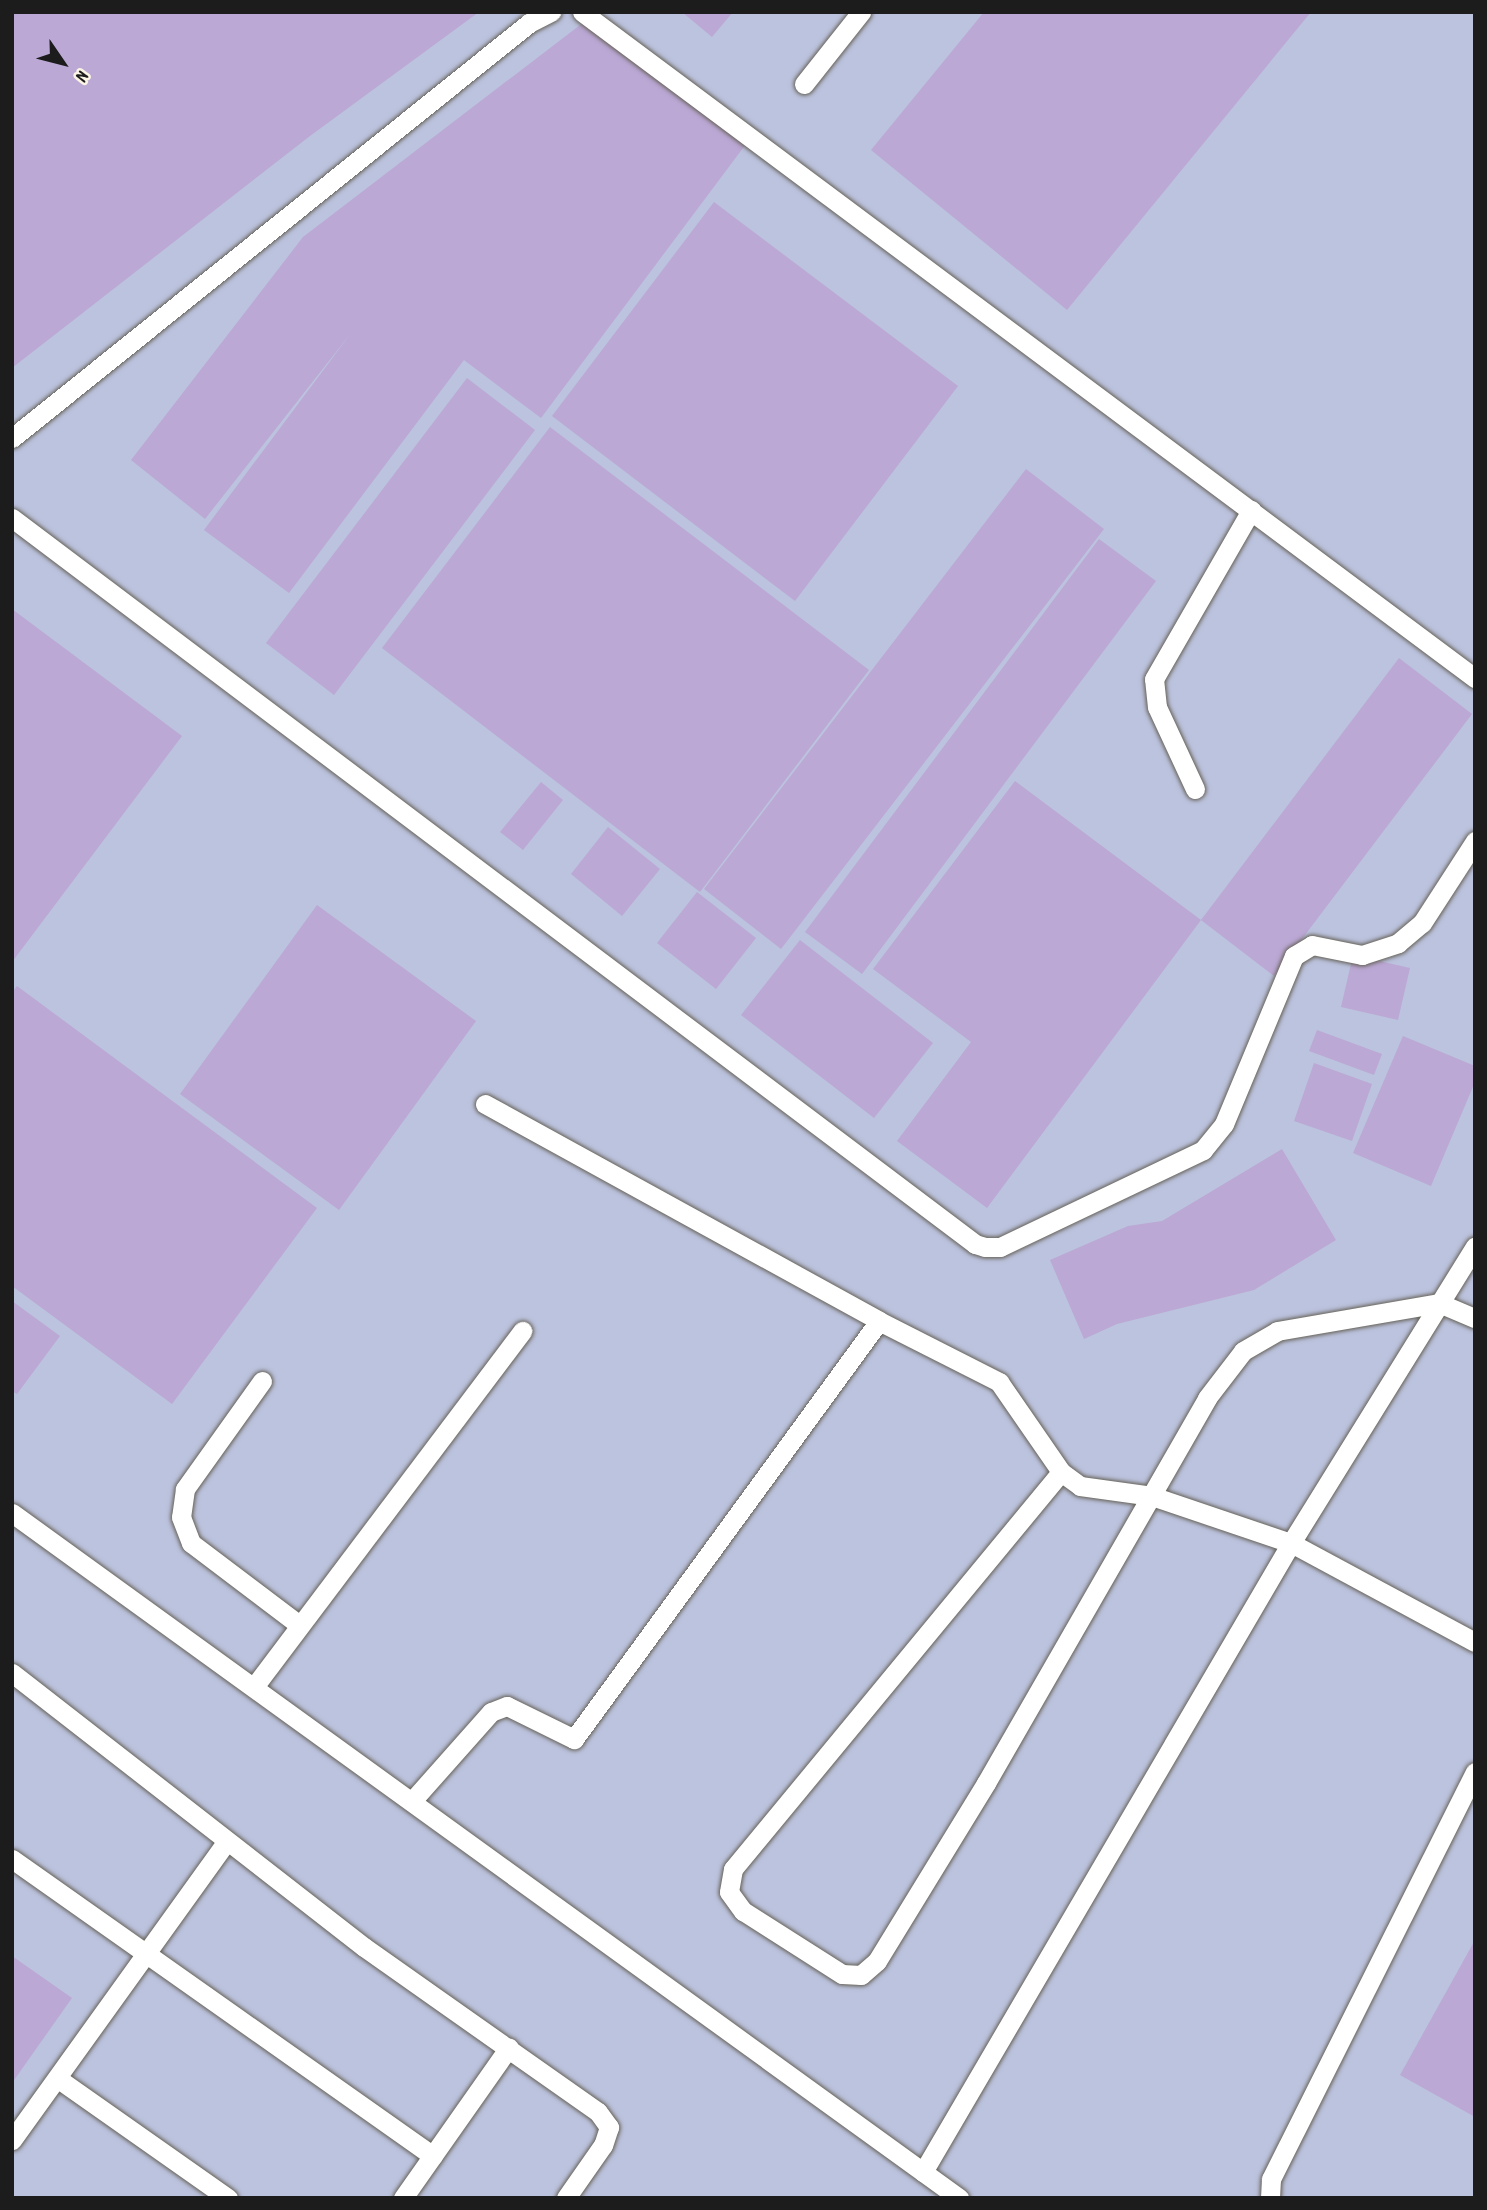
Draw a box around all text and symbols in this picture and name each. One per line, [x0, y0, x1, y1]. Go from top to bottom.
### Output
north arrow [28, 28, 98, 98]
text: N [67, 64, 94, 87]

